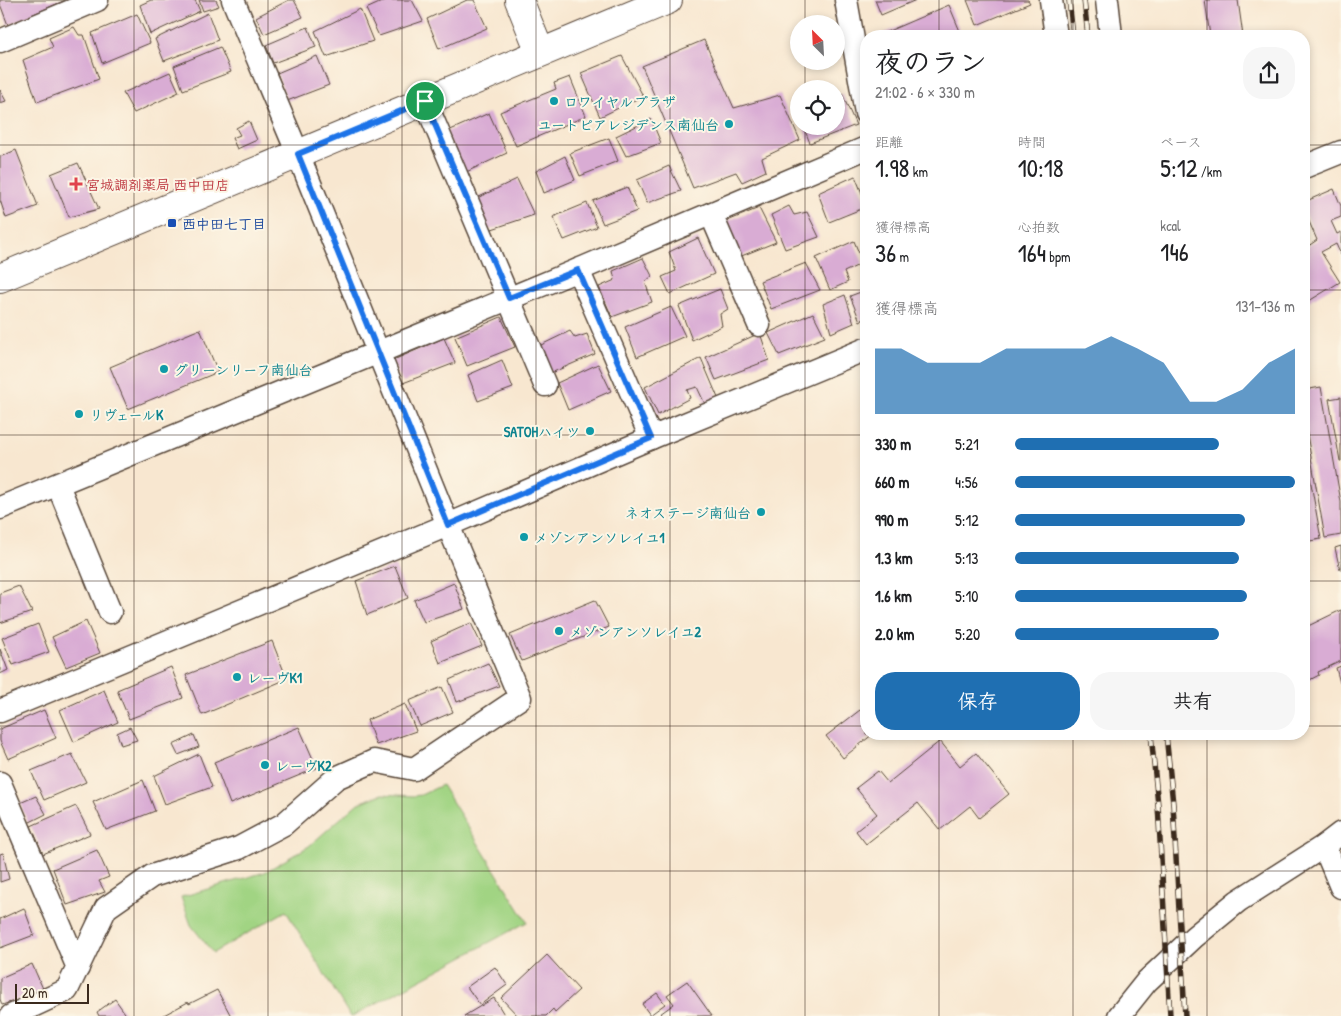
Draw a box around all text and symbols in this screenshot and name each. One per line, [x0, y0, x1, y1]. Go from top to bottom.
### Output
north arrow [790, 15, 845, 70]
map controls [790, 15, 845, 135]
text: 夜のラン [875, 43, 987, 81]
button: share [1243, 47, 1295, 99]
pin [404, 80, 446, 122]
button: locate [790, 80, 845, 135]
text: 21:02 · 6 × 330 m [875, 81, 975, 103]
icon: arrive [411, 87, 439, 115]
place label: ロワイヤルプラザ [564, 92, 676, 111]
marker: ロワイヤルプラザ [548, 95, 560, 107]
place label: ユートピアレジデンス南仙台 [538, 115, 719, 134]
marker: ユートピアレジデンス南仙台 [723, 118, 735, 130]
text: 距離 [875, 132, 903, 151]
text: 時間 [1018, 132, 1046, 151]
text: ペース [1160, 132, 1202, 151]
text: 1.98 [875, 151, 909, 185]
text: 10:18 [1018, 151, 1064, 185]
text: 5:12 [1160, 151, 1197, 185]
text: km [909, 162, 928, 181]
text: /km [1197, 162, 1222, 181]
place label: 宮城調剤薬局 西中田店 [86, 175, 229, 194]
marker: 宮城調剤薬局 西中田店 [70, 178, 82, 190]
place label: 西中田七丁目 [182, 214, 266, 233]
text: kcal [1160, 216, 1181, 235]
marker: 西中田七丁目 [166, 217, 178, 229]
text: 獲得標高 [875, 217, 931, 236]
text: 心拍数 [1018, 217, 1060, 236]
text: 146 [1160, 235, 1189, 269]
text: 36 [875, 236, 896, 270]
text: 164 [1018, 236, 1046, 270]
text: m [896, 247, 909, 266]
text: bpm [1046, 247, 1071, 266]
text: 131–136 m [1236, 295, 1295, 317]
text: 獲得標高 [875, 297, 939, 319]
place label: グリーンリーフ南仙台 [174, 360, 313, 379]
marker: グリーンリーフ南仙台 [158, 363, 170, 375]
place label: リヴェールK [89, 405, 164, 424]
marker: リヴェールK [73, 408, 85, 420]
place label: SATOHハイツ [504, 422, 580, 441]
marker: SATOHハイツ [584, 425, 596, 437]
text: 330 m [875, 433, 911, 455]
text: 5:21 [955, 433, 979, 455]
text: 660 m [875, 471, 910, 493]
text: 4:56 [955, 471, 978, 493]
place label: ネオステージ南仙台 [625, 503, 751, 522]
marker: ネオステージ南仙台 [755, 506, 767, 518]
text: 990 m [875, 509, 908, 531]
text: 5:12 [955, 509, 979, 531]
place label: メゾンアンソレイユ1 [534, 528, 665, 547]
marker: メゾンアンソレイユ1 [518, 531, 530, 543]
text: 1.3 km [875, 547, 913, 569]
text: 5:13 [955, 547, 978, 569]
text: 1.6 km [875, 585, 912, 607]
text: 5:10 [955, 585, 978, 607]
place label: メゾンアンソレイユ2 [569, 622, 701, 641]
text: 2.0 km [875, 623, 914, 645]
text: 5:20 [955, 623, 980, 645]
marker: メゾンアンソレイユ2 [553, 625, 565, 637]
place label: レーヴK1 [247, 668, 302, 687]
marker: レーヴK1 [231, 671, 243, 683]
button: 保存 [875, 672, 1080, 730]
button: 共有 [1090, 672, 1295, 730]
place label: レーヴK2 [275, 756, 332, 775]
marker: レーヴK2 [259, 759, 271, 771]
scale bar [15, 981, 89, 1004]
text: 20 m [22, 983, 48, 1002]

